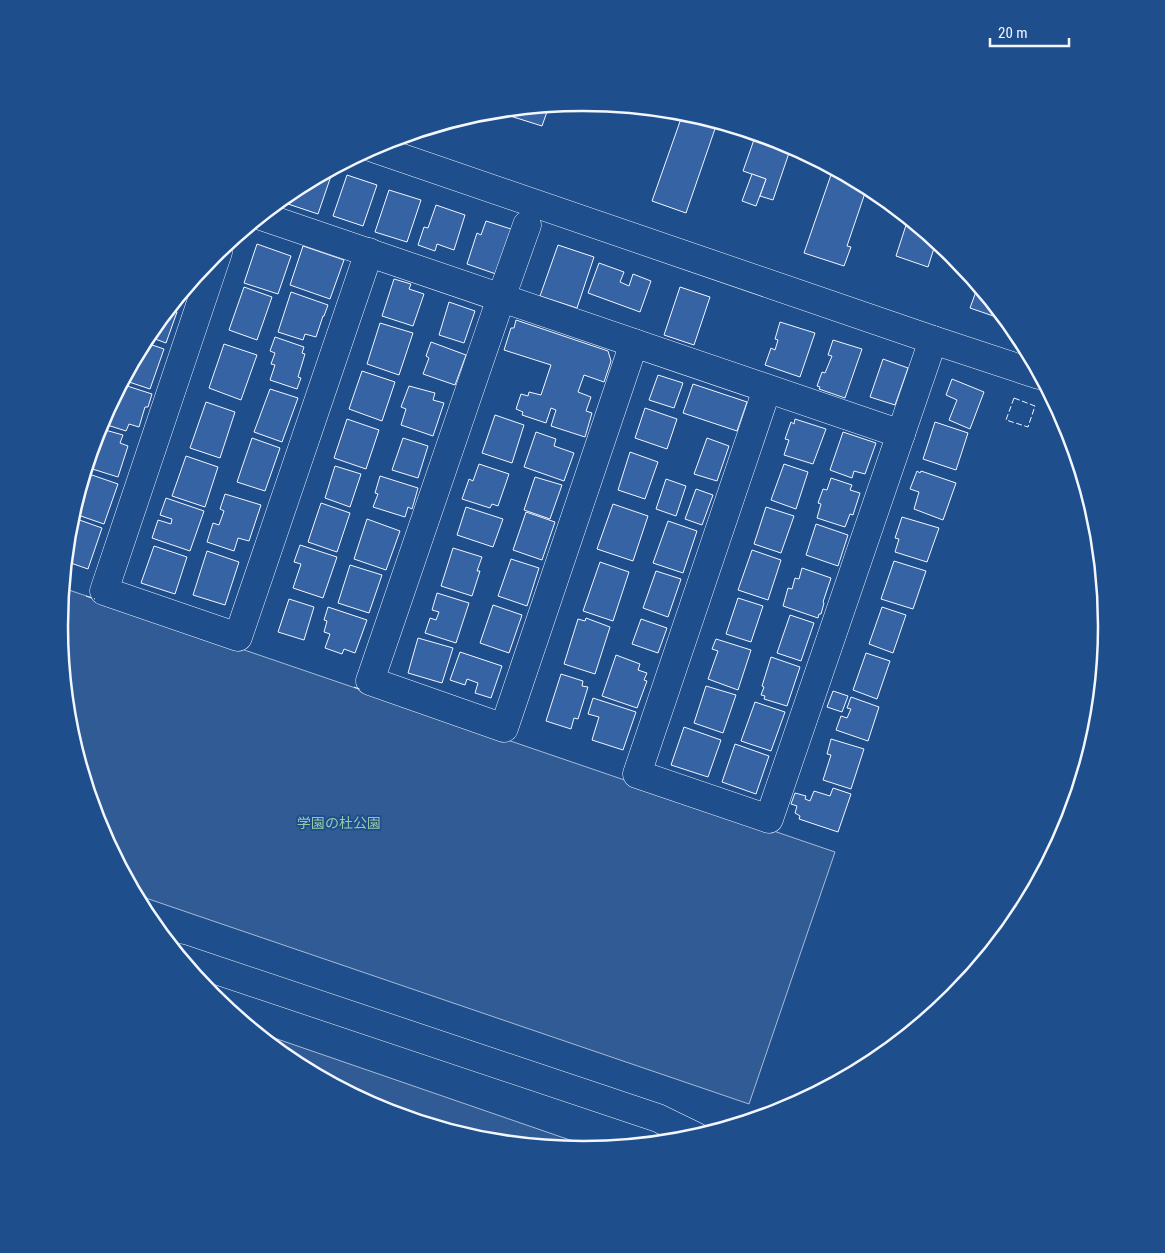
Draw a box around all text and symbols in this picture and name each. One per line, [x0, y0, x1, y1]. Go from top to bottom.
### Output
scale bar [990, 15, 1069, 47]
text: 20 m [998, 24, 1028, 42]
park label: 学園の杜公園 [297, 815, 381, 831]

